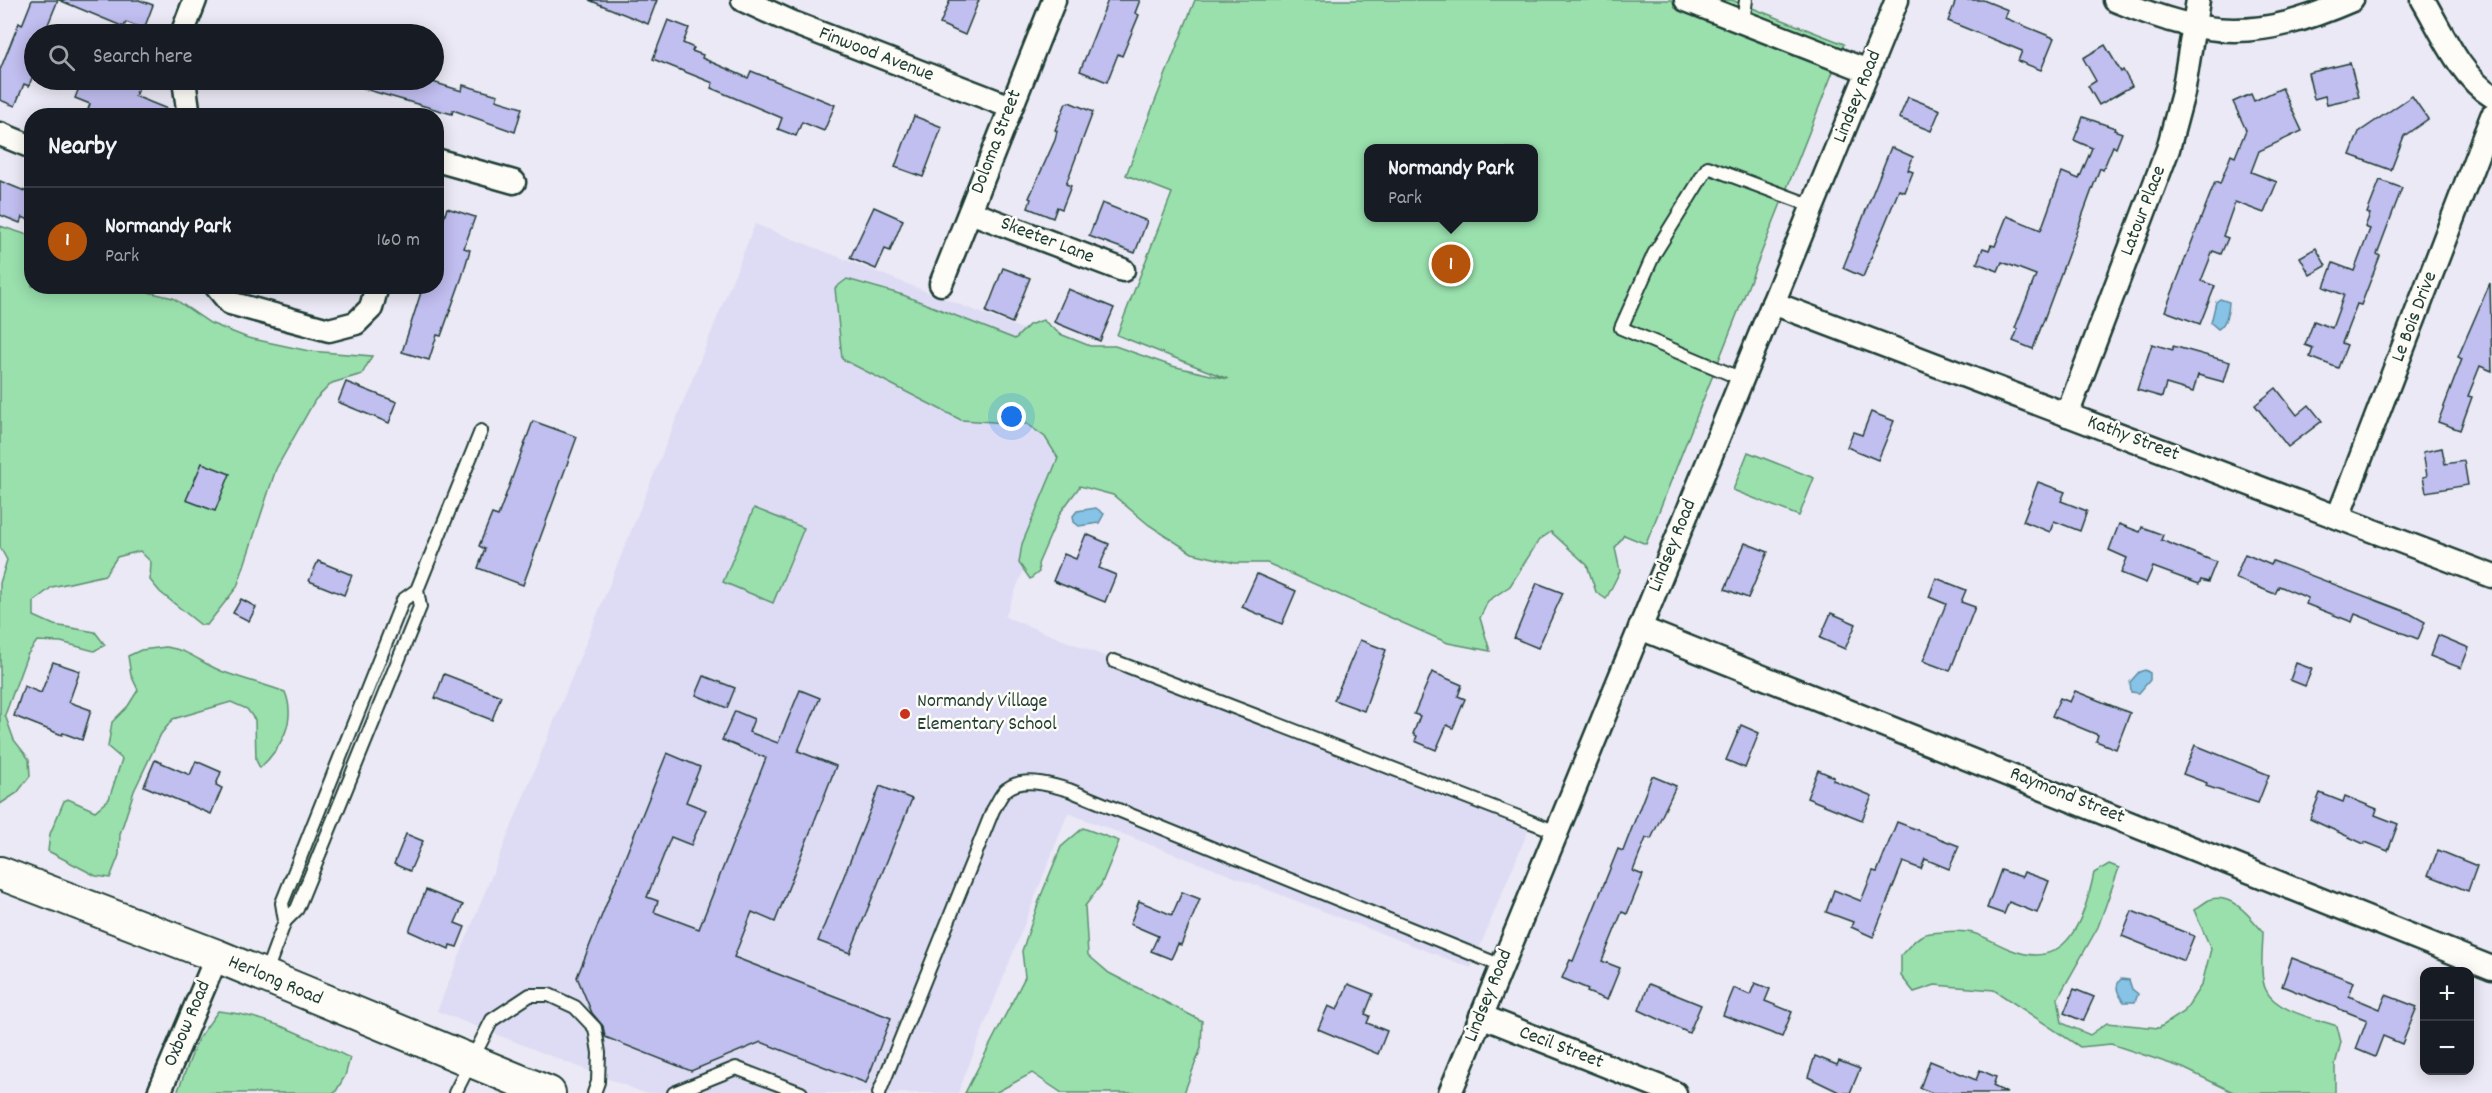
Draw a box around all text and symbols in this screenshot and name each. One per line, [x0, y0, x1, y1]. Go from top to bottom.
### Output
street label: Finwood Avenue [814, 20, 938, 90]
search box [24, 24, 444, 90]
icon: search [45, 41, 78, 74]
text: Search here [93, 42, 192, 73]
street label: Lindsey Road [1827, 46, 1889, 148]
street label: Doloma Street [964, 86, 1030, 198]
text: Nearby [48, 129, 116, 166]
popup [1364, 144, 1538, 222]
text: Normandy Park [1388, 154, 1514, 185]
street label: Latour Place [2114, 162, 2174, 260]
text: Park [1388, 185, 1422, 213]
street label: Skeeter Lane [996, 210, 1098, 272]
text: Normandy Park [105, 212, 231, 243]
text: 1 [65, 227, 70, 255]
text: 160 m [377, 227, 420, 255]
pin: 1 [1432, 242, 1470, 286]
text: Park [105, 243, 139, 271]
street label: Le Bois Drive [2385, 267, 2445, 366]
your location [997, 402, 1026, 431]
street label: Kathy Street [2083, 409, 2183, 469]
street label: Lindsey Road [1642, 495, 1704, 597]
place label: Normandy Village Elementary School [917, 688, 1057, 739]
marker: Normandy Village Elementary School [898, 707, 912, 721]
street label: Raymond Street [2005, 760, 2129, 832]
street label: Lindsey Road [1458, 945, 1520, 1047]
street label: Herlong Road [223, 949, 327, 1013]
map controls [2420, 967, 2474, 1075]
button: + [2420, 967, 2474, 1021]
street label: Oxbow Road [157, 976, 219, 1072]
street label: Cecil Street [1515, 1019, 1607, 1077]
button: − [2420, 1021, 2474, 1075]

